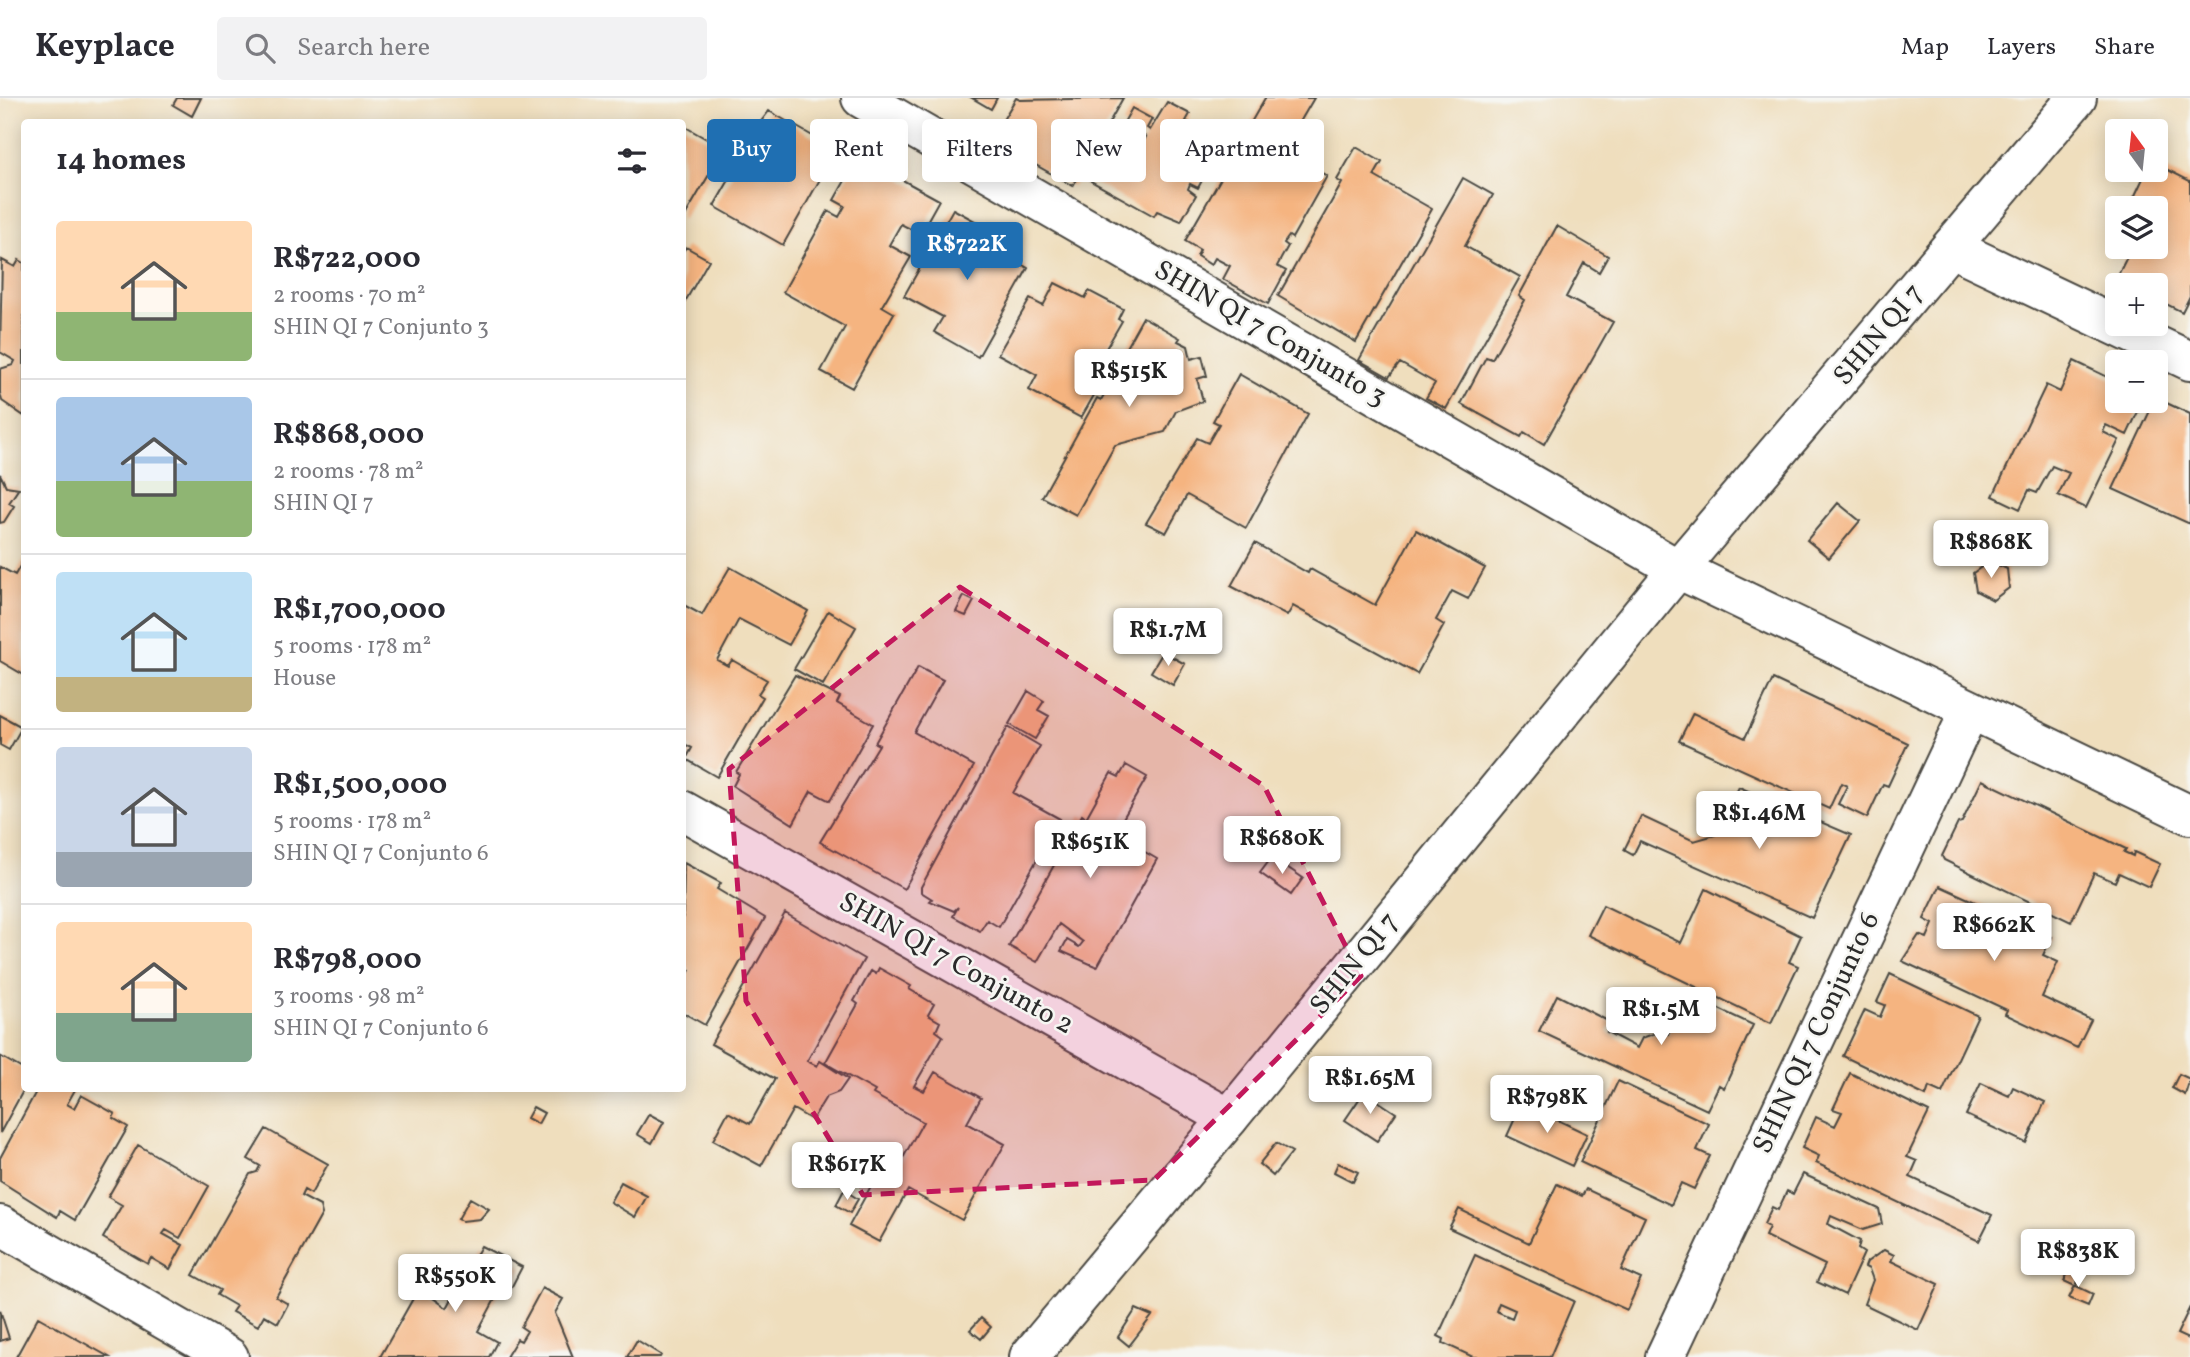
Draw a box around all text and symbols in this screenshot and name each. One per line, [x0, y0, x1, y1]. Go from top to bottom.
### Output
search box [217, 17, 707, 80]
text: Keyplace [35, 25, 175, 71]
icon: search [241, 29, 279, 67]
text: Search here [297, 30, 430, 66]
text: Map [1901, 31, 1949, 65]
text: Layers [1987, 31, 2056, 65]
text: Share [2094, 31, 2155, 65]
chip: Buy [707, 119, 796, 182]
chip: Rent [810, 119, 908, 182]
chip: Filters [922, 119, 1037, 182]
chip: New [1051, 119, 1146, 182]
chip: Apartment [1160, 119, 1324, 182]
north arrow [2105, 119, 2168, 182]
map controls [2105, 119, 2168, 413]
text: 14 homes [56, 140, 186, 182]
icon: filters [613, 142, 651, 180]
button: layers [2105, 196, 2168, 259]
pin: R$722K [910, 222, 1024, 282]
text: R$722K [927, 229, 1007, 261]
text: R$722,000 [273, 238, 421, 280]
icon: home [112, 249, 196, 333]
street label: SHIN QI 7 Conjunto 3 [1146, 251, 1394, 417]
button: + [2105, 273, 2168, 336]
street label: SHIN QI 7 [1825, 276, 1933, 394]
text: 2 rooms · 70 m² [273, 280, 426, 312]
text: SHIN QI 7 Conjunto 3 [273, 312, 489, 344]
pin: R$515K [1072, 350, 1186, 409]
button: − [2105, 350, 2168, 413]
text: R$515K [1090, 356, 1168, 388]
text: R$868,000 [273, 414, 424, 456]
icon: home [112, 425, 196, 509]
text: 2 rooms · 78 m² [273, 456, 424, 488]
text: SHIN QI 7 [273, 488, 374, 520]
pin: R$868K [1934, 520, 2048, 580]
text: R$868K [1949, 527, 2033, 559]
text: R$1,700,000 [273, 589, 446, 631]
icon: home [112, 600, 196, 684]
pin: R$1.7M [1111, 608, 1225, 668]
text: R$1.7M [1129, 615, 1207, 647]
text: 5 rooms · 178 m² [273, 631, 431, 663]
text: House [273, 663, 336, 695]
text: R$1,500,000 [273, 764, 447, 806]
icon: home [112, 775, 196, 859]
pin: R$1.46M [1694, 792, 1824, 851]
text: R$1.46M [1712, 798, 1806, 830]
text: 5 rooms · 178 m² [273, 806, 431, 838]
pin: R$680K [1225, 816, 1339, 876]
pin: R$651K [1033, 820, 1147, 880]
text: R$680K [1240, 823, 1324, 855]
text: R$651K [1051, 827, 1129, 859]
text: SHIN QI 7 Conjunto 6 [273, 838, 489, 870]
street label: SHIN QI 7 Conjunto 2 [831, 883, 1081, 1045]
street label: SHIN QI 7 [1301, 904, 1409, 1024]
pin: R$662K [1937, 904, 2051, 963]
street label: SHIN QI 7 Conjunto 6 [1744, 906, 1890, 1160]
text: R$662K [1953, 910, 2035, 942]
text: R$798,000 [273, 939, 422, 981]
icon: home [112, 950, 196, 1034]
text: 3 rooms · 98 m² [273, 981, 425, 1013]
pin: R$1.5M [1604, 988, 1718, 1047]
text: R$1.5M [1622, 994, 1700, 1026]
text: SHIN QI 7 Conjunto 6 [273, 1013, 489, 1045]
pin: R$1.65M [1305, 1056, 1435, 1116]
text: R$1.65M [1325, 1063, 1415, 1095]
pin: R$798K [1490, 1076, 1604, 1135]
text: R$798K [1506, 1082, 1588, 1114]
pin: R$617K [790, 1142, 904, 1202]
text: R$617K [808, 1149, 886, 1181]
pin: R$838K [2021, 1230, 2135, 1289]
text: R$838K [2037, 1236, 2119, 1268]
pin: R$550K [398, 1254, 512, 1314]
text: R$550K [414, 1261, 496, 1293]

